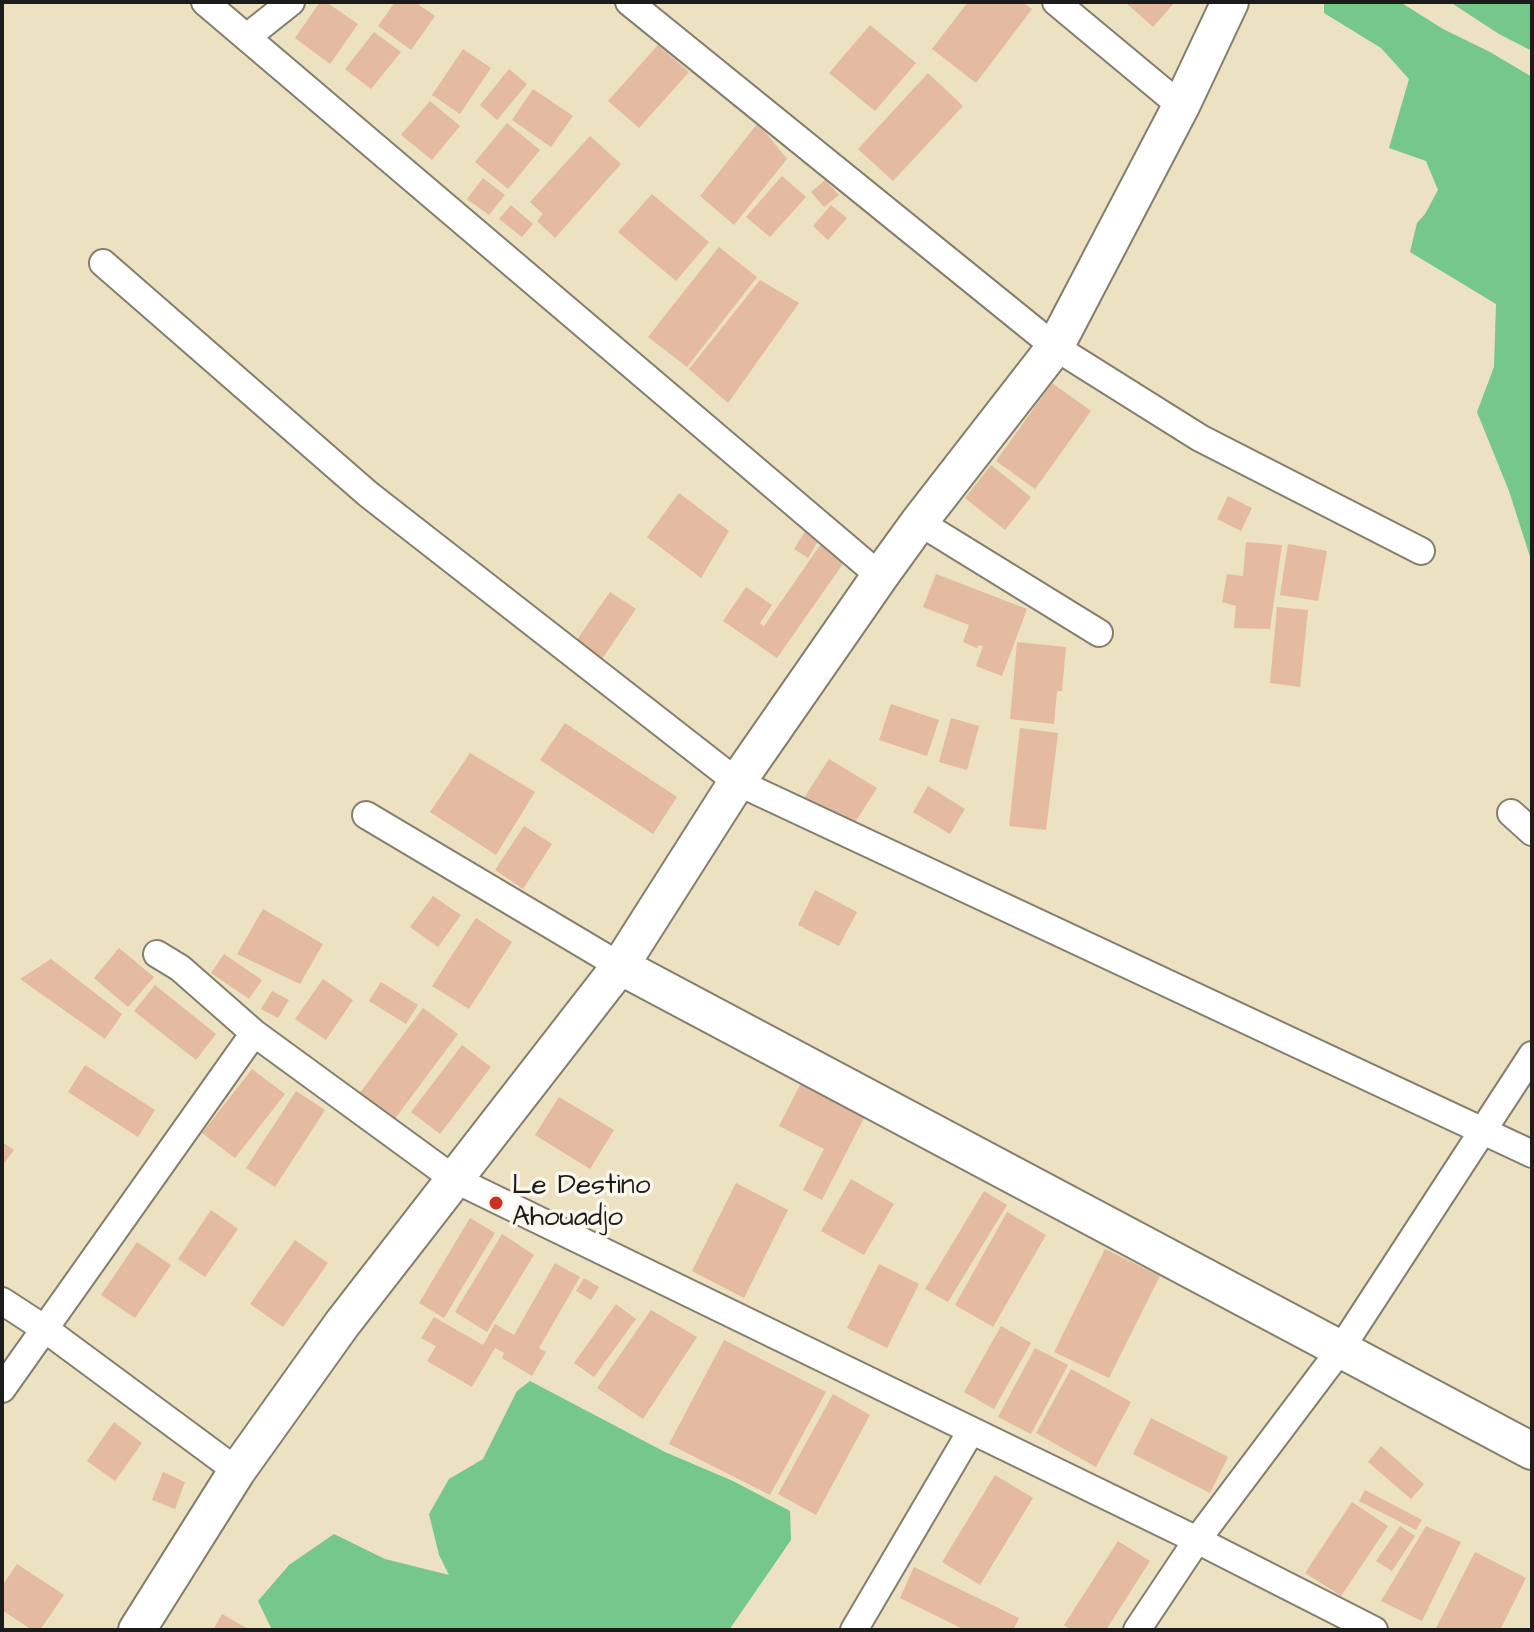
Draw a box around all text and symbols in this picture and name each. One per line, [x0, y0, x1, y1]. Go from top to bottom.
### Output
place label: Le Destino Ahouadjo [512, 1170, 650, 1236]
marker: Le Destino Ahouadjo [487, 1194, 505, 1212]

